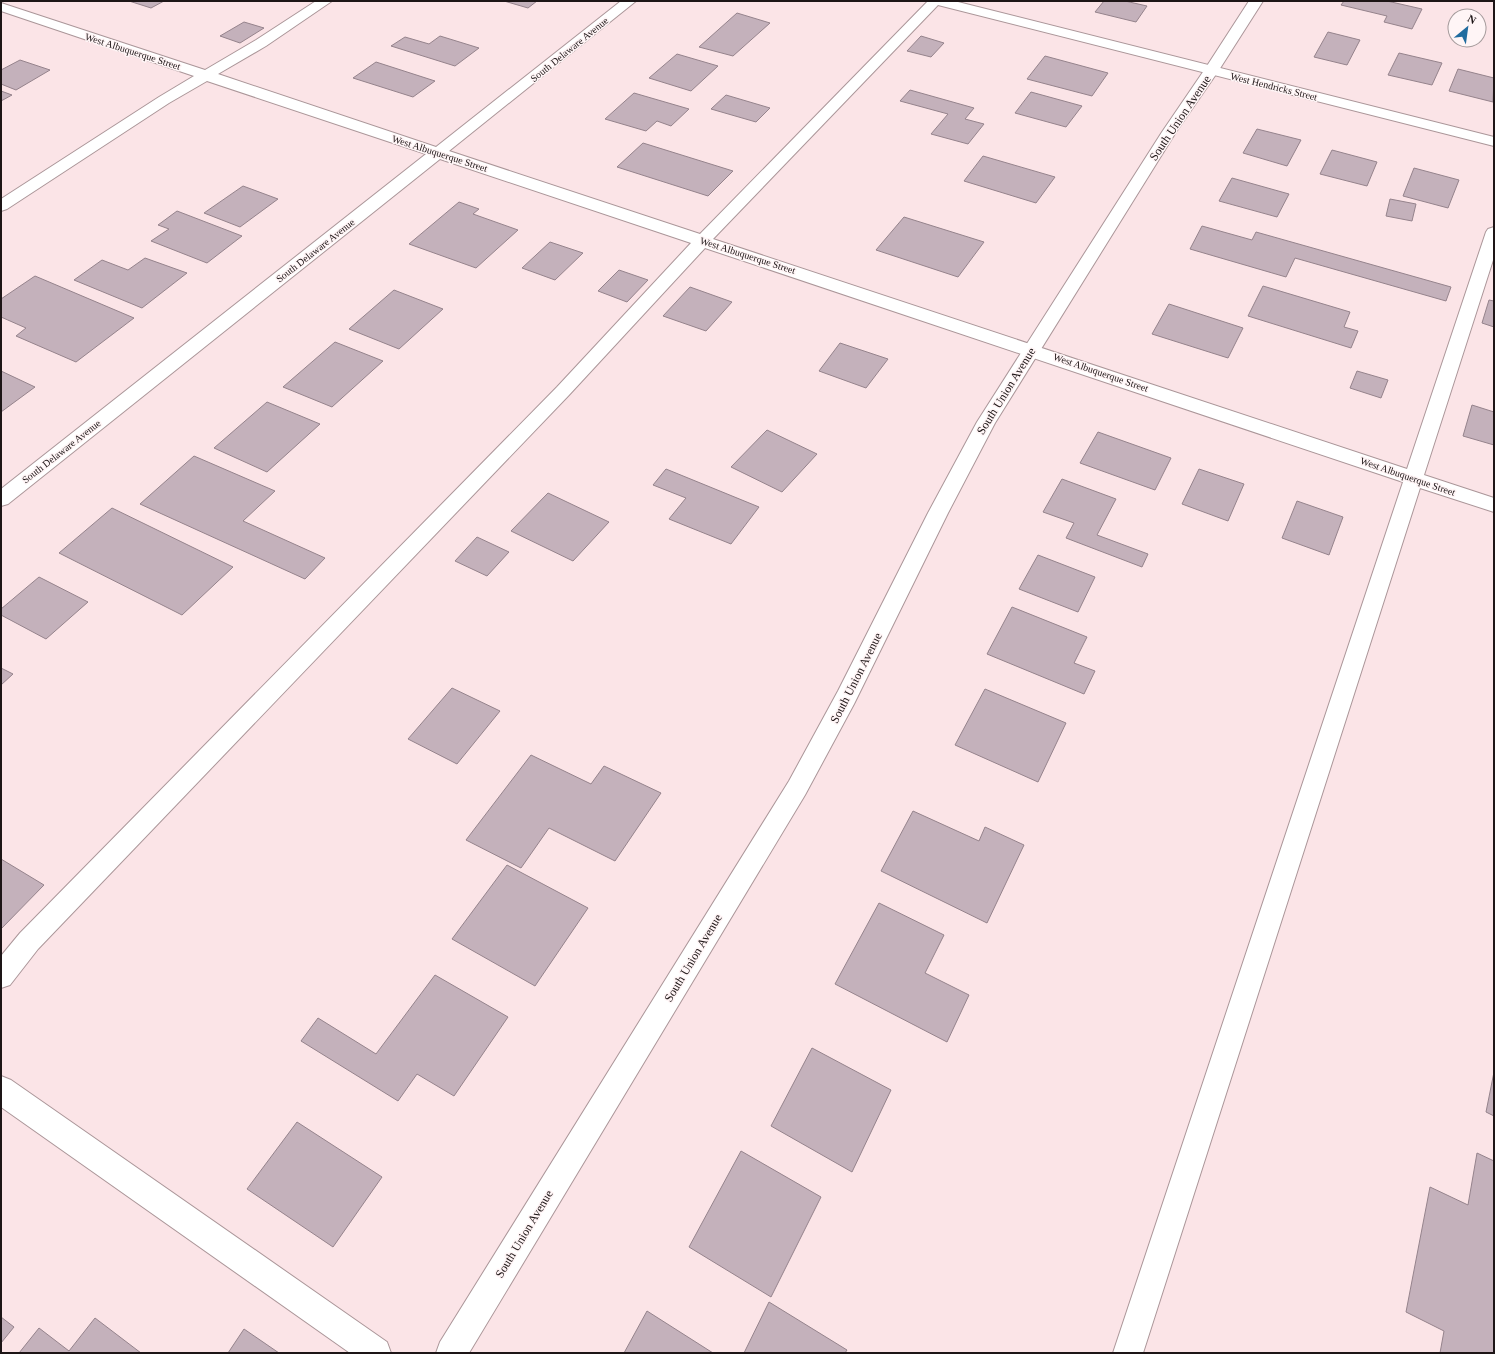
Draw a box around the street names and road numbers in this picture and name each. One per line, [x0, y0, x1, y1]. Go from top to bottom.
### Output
street label: South Delaware Avenue [528, 14, 611, 84]
street label: West Albuquerque Street [84, 31, 182, 72]
street label: West Hendricks Street [1229, 70, 1319, 103]
street label: South Union Avenue [1146, 73, 1214, 163]
street label: West Albuquerque Street [391, 133, 489, 174]
street label: South Delaware Avenue [274, 216, 357, 284]
street label: West Albuquerque Street [699, 235, 797, 276]
street label: South Union Avenue [974, 345, 1038, 437]
street label: West Albuquerque Street [1052, 351, 1150, 394]
street label: South Delaware Avenue [20, 417, 103, 485]
street label: West Albuquerque Street [1359, 455, 1457, 498]
street label: South Union Avenue [827, 630, 885, 726]
street label: South Union Avenue [661, 912, 725, 1004]
street label: South Union Avenue [492, 1188, 556, 1280]

